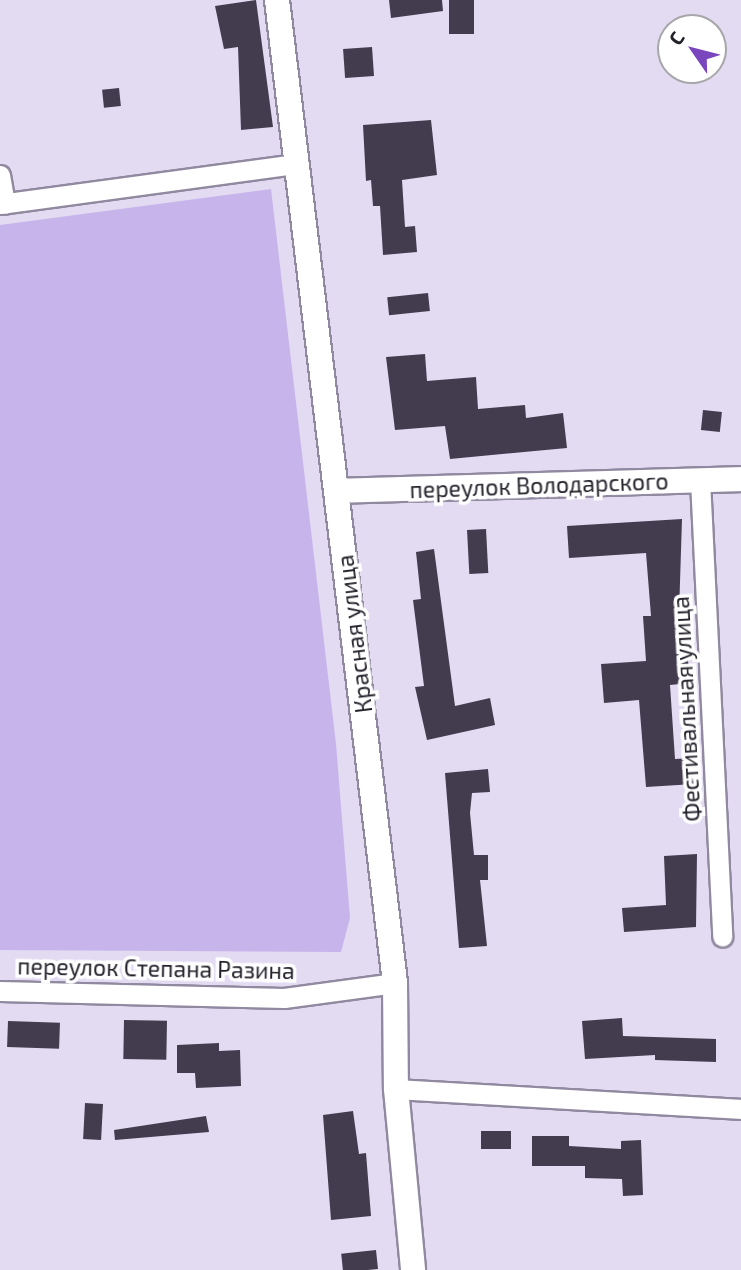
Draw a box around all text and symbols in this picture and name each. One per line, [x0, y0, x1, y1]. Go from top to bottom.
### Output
north arrow [657, 14, 727, 84]
text: С [663, 27, 689, 49]
street label: переулок Володарского [409, 467, 669, 503]
street label: Красная улица [331, 553, 377, 715]
street label: Фестивальная улица [666, 596, 706, 822]
street label: переулок Степана Разина [17, 952, 295, 984]

